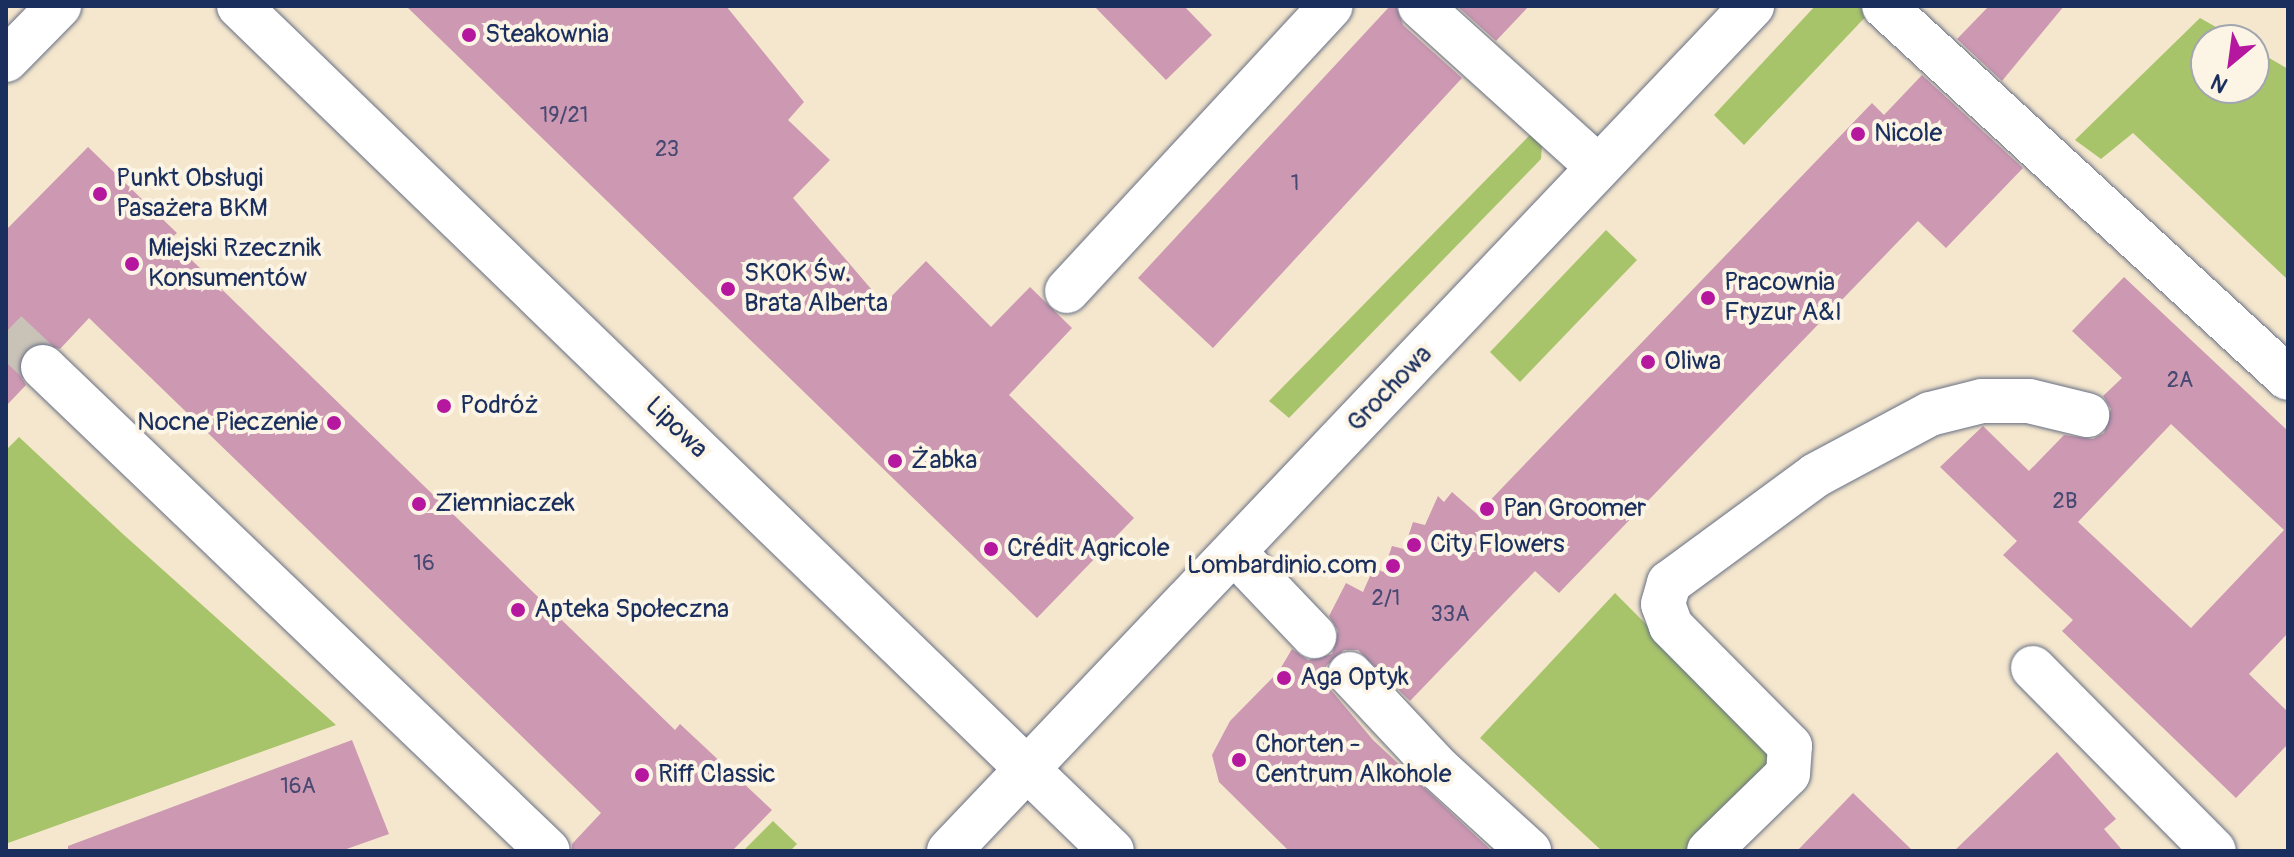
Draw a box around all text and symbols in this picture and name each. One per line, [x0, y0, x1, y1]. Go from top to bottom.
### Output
place label: Steakownia [485, 19, 609, 51]
north arrow [2190, 24, 2270, 104]
marker: Steakownia [460, 26, 478, 44]
text: N [2206, 67, 2233, 99]
house number: 19/21 [540, 103, 588, 129]
place label: Nicole [1874, 118, 1942, 150]
marker: Nicole [1849, 125, 1867, 143]
house number: 23 [655, 137, 679, 163]
place label: Punkt Obsługi Pasażera BKM [116, 163, 268, 224]
house number: 1 [1291, 171, 1299, 197]
marker: Punkt Obsługi Pasażera BKM [91, 185, 109, 203]
place label: Miejski Rzecznik Konsumentów [148, 233, 321, 294]
marker: Miejski Rzecznik Konsumentów [123, 255, 141, 273]
place label: SKOK Św. Brata Alberta [744, 258, 888, 320]
place label: Pracownia Fryzur A&I [1724, 267, 1842, 328]
marker: SKOK Św. Brata Alberta [719, 280, 737, 298]
marker: Pracownia Fryzur A&I [1699, 289, 1717, 307]
street label: Grochowa [1341, 339, 1439, 439]
place label: Oliwa [1664, 346, 1721, 378]
marker: Oliwa [1639, 353, 1657, 371]
house number: 2A [2167, 368, 2193, 394]
place label: Podróż [460, 390, 538, 422]
street label: Lipowa [638, 391, 714, 465]
marker: Podróż [435, 397, 453, 415]
place label: Nocne Pieczenie [137, 407, 318, 439]
marker: Nocne Pieczenie [325, 414, 343, 432]
place label: Żabka [911, 445, 977, 477]
marker: Żabka [886, 452, 904, 470]
place label: Ziemniaczek [435, 488, 575, 520]
house number: 2B [2053, 489, 2077, 515]
place label: Pan Groomer [1503, 493, 1646, 525]
marker: Ziemniaczek [410, 495, 428, 513]
marker: Pan Groomer [1478, 500, 1496, 518]
place label: City Flowers [1430, 529, 1565, 561]
place label: Crédit Agricole [1007, 533, 1170, 565]
marker: City Flowers [1405, 536, 1423, 554]
marker: Crédit Agricole [982, 540, 1000, 558]
place label: Lombardinio.com [1187, 550, 1377, 582]
house number: 16 [413, 551, 435, 577]
marker: Lombardinio.com [1384, 557, 1402, 575]
house number: 2/1 [1372, 586, 1400, 612]
place label: Apteka Społeczna [534, 594, 729, 626]
marker: Apteka Społeczna [509, 601, 527, 619]
house number: 33A [1431, 602, 1469, 628]
place label: Aga Optyk [1300, 662, 1409, 694]
marker: Aga Optyk [1275, 669, 1293, 687]
place label: Chorten - Centrum Alkohole [1255, 729, 1452, 790]
marker: Chorten - Centrum Alkohole [1230, 751, 1248, 769]
place label: Riff Classic [658, 759, 776, 791]
marker: Riff Classic [633, 766, 651, 784]
house number: 16A [280, 774, 316, 800]

